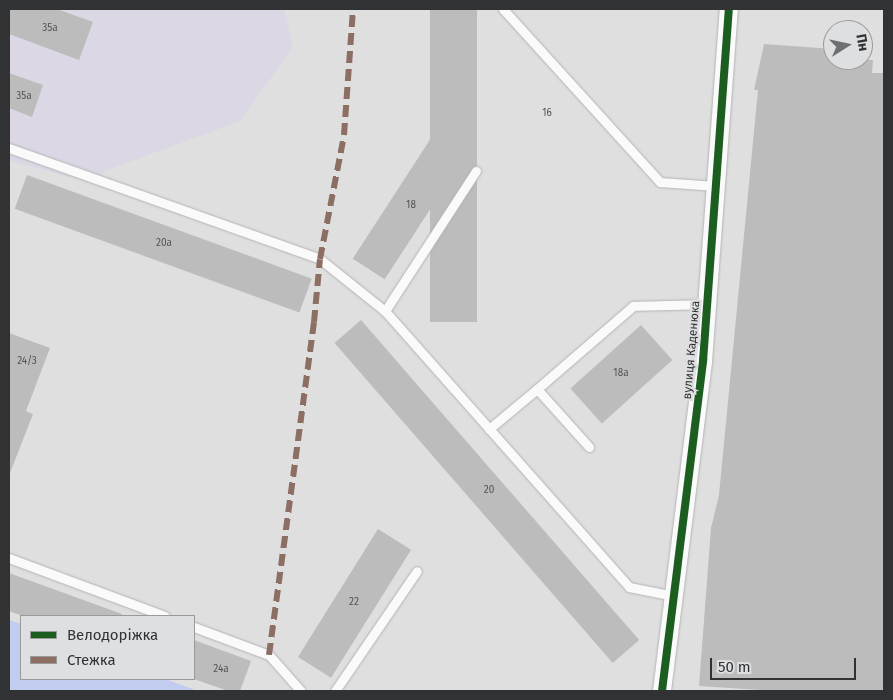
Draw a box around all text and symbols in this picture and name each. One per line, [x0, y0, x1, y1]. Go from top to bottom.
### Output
north arrow [823, 20, 873, 70]
house number: 35а [42, 23, 58, 35]
text: Пн [852, 32, 872, 53]
house number: 35а [16, 91, 32, 103]
house number: 16 [542, 108, 552, 120]
house number: 18 [406, 200, 416, 212]
house number: 20а [156, 238, 172, 250]
street label: вулиця Каденюка [681, 300, 703, 400]
house number: 24/3 [17, 356, 37, 368]
house number: 18а [613, 368, 629, 380]
house number: 20 [484, 485, 494, 497]
house number: 22 [349, 597, 359, 609]
legend [20, 615, 195, 680]
text: Велодоріжка [67, 626, 158, 644]
scale bar [713, 648, 859, 680]
text: Стежка [67, 651, 116, 669]
text: 50 m [718, 658, 751, 676]
house number: 24а [213, 664, 229, 676]

